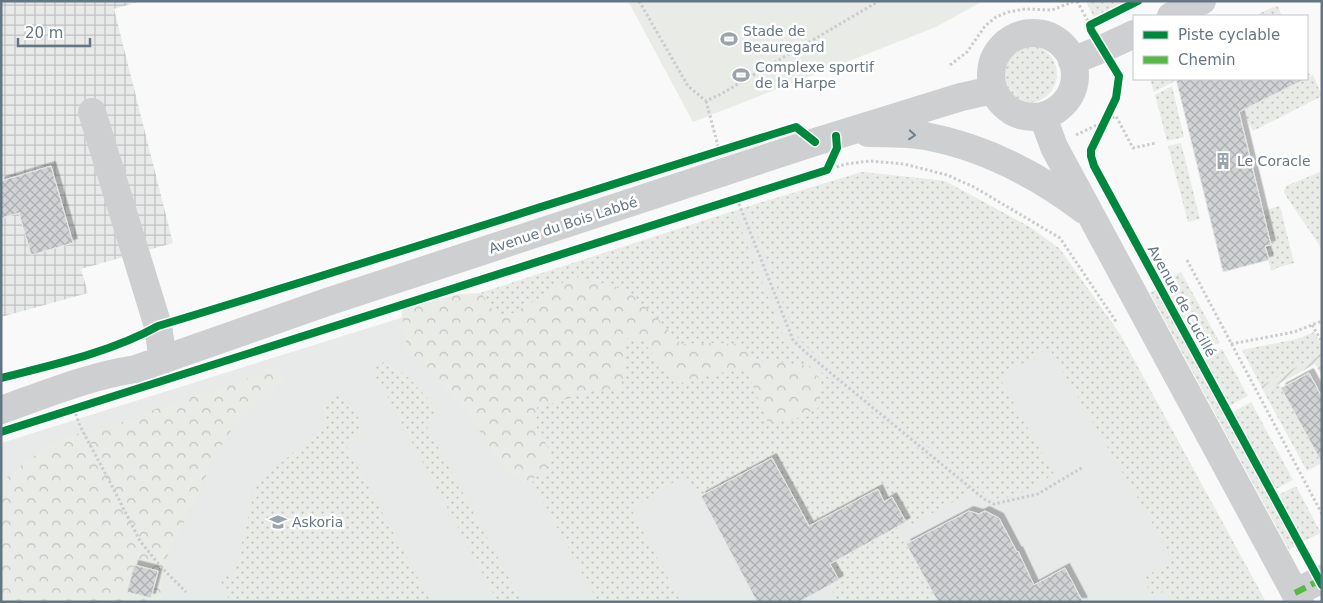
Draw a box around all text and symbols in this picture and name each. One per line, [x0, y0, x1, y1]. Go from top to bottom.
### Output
scale bar [18, 15, 90, 47]
legend [1133, 15, 1308, 80]
place label: Stade de Beauregard [743, 23, 825, 55]
text: 20 m [25, 24, 63, 42]
text: Piste cyclable [1178, 26, 1280, 44]
sports icon: Stade de Beauregard [719, 29, 739, 49]
text: Chemin [1178, 51, 1236, 69]
place label: Complexe sportif de la Harpe [755, 59, 875, 91]
sports icon: Complexe sportif de la Harpe [731, 65, 751, 85]
one-way arrow [909, 129, 917, 140]
building icon: Le Coracle [1213, 151, 1233, 171]
place label: Le Coracle [1237, 153, 1311, 169]
street label: Avenue du Bois Labbé [487, 193, 639, 257]
street label: Avenue de Cucillé [1145, 242, 1219, 360]
school or university icon: Askoria [268, 512, 288, 532]
place label: Askoria [292, 514, 343, 530]

